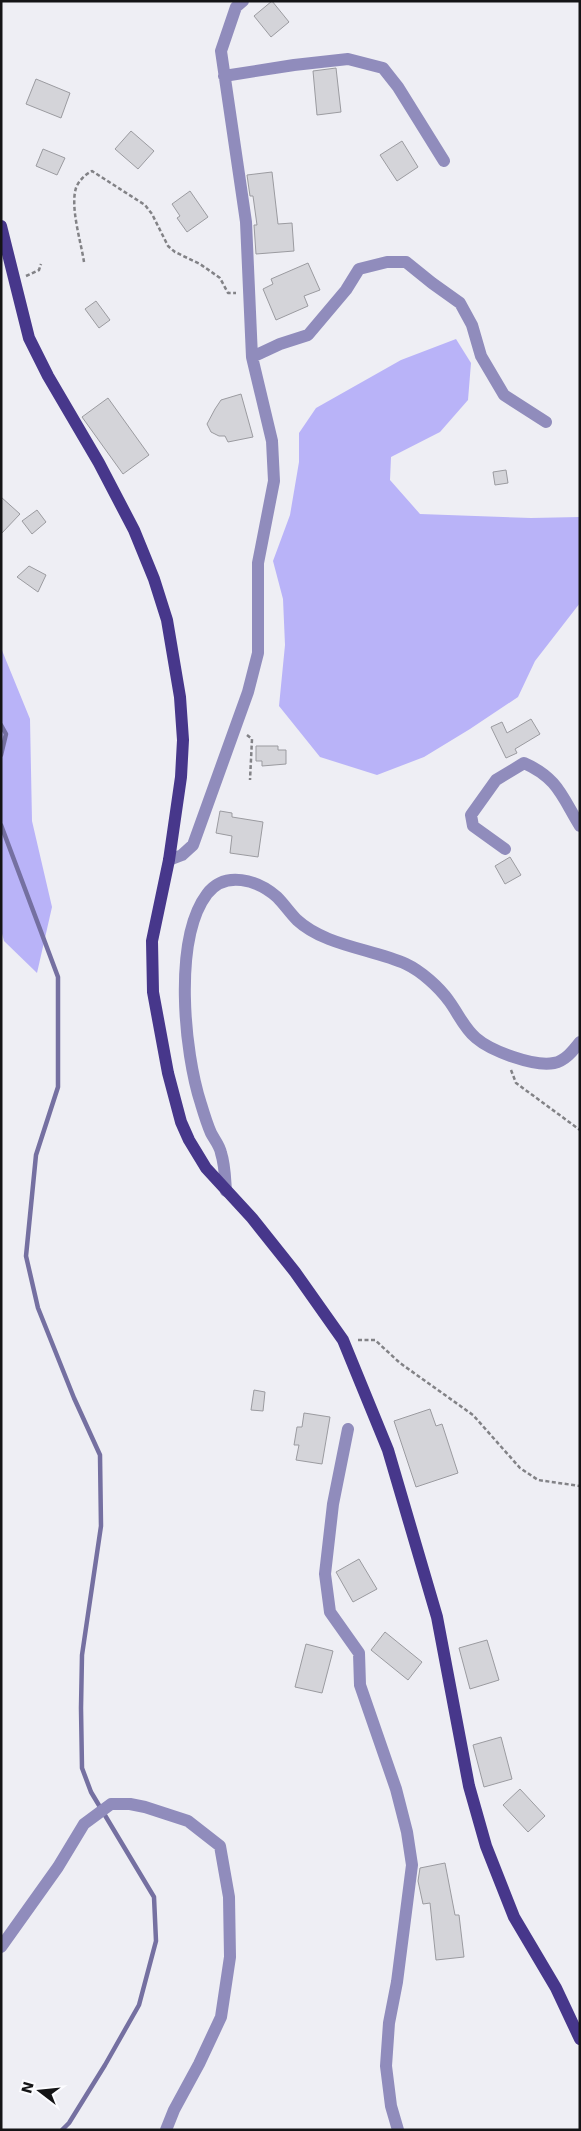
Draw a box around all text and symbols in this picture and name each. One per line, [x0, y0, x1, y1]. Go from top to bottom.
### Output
north arrow [15, 2066, 65, 2116]
text: N [18, 2080, 37, 2095]

